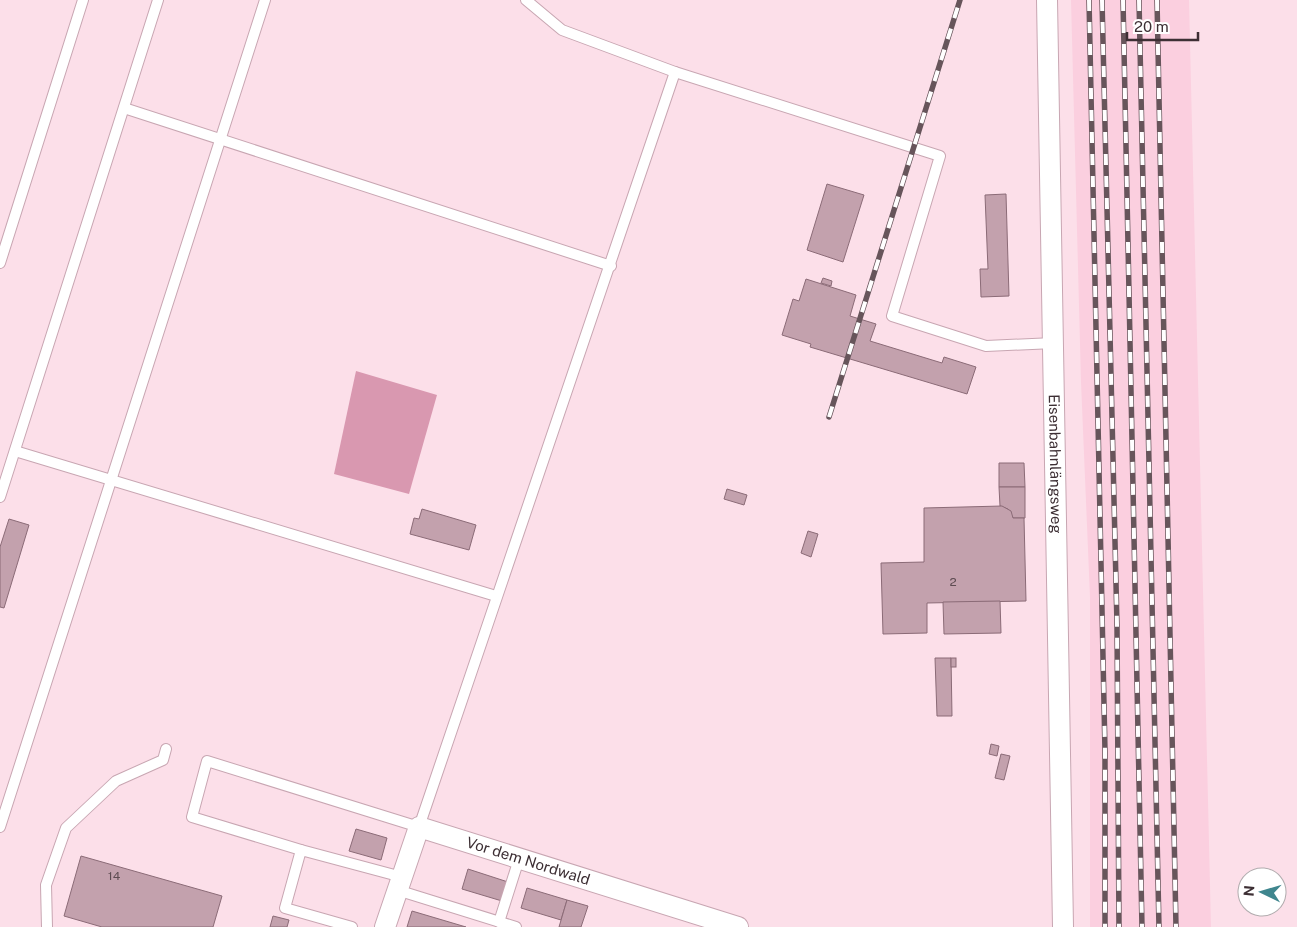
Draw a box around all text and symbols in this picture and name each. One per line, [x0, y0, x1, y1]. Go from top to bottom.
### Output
scale bar [1127, 10, 1198, 42]
text: 20 m [1134, 18, 1169, 35]
street label: Eisenbahnlängsweg [1046, 394, 1065, 534]
house number: 2 [949, 575, 957, 589]
street label: Vor dem Nordwald [464, 833, 592, 888]
north arrow [1237, 867, 1287, 917]
house number: 14 [108, 869, 121, 883]
text: N [1241, 885, 1257, 897]

